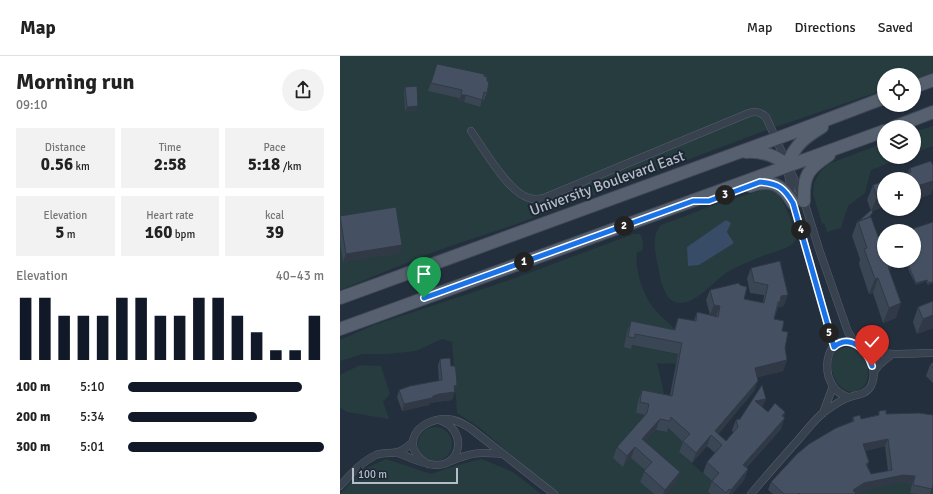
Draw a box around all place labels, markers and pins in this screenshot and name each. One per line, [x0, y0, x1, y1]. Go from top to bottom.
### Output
pin: 3 [715, 185, 735, 205]
pin: 2 [614, 216, 634, 236]
pin: 4 [791, 220, 811, 240]
pin: 1 [514, 252, 534, 272]
pin [407, 257, 441, 298]
pin: 5 [819, 323, 839, 343]
pin [855, 325, 889, 366]

